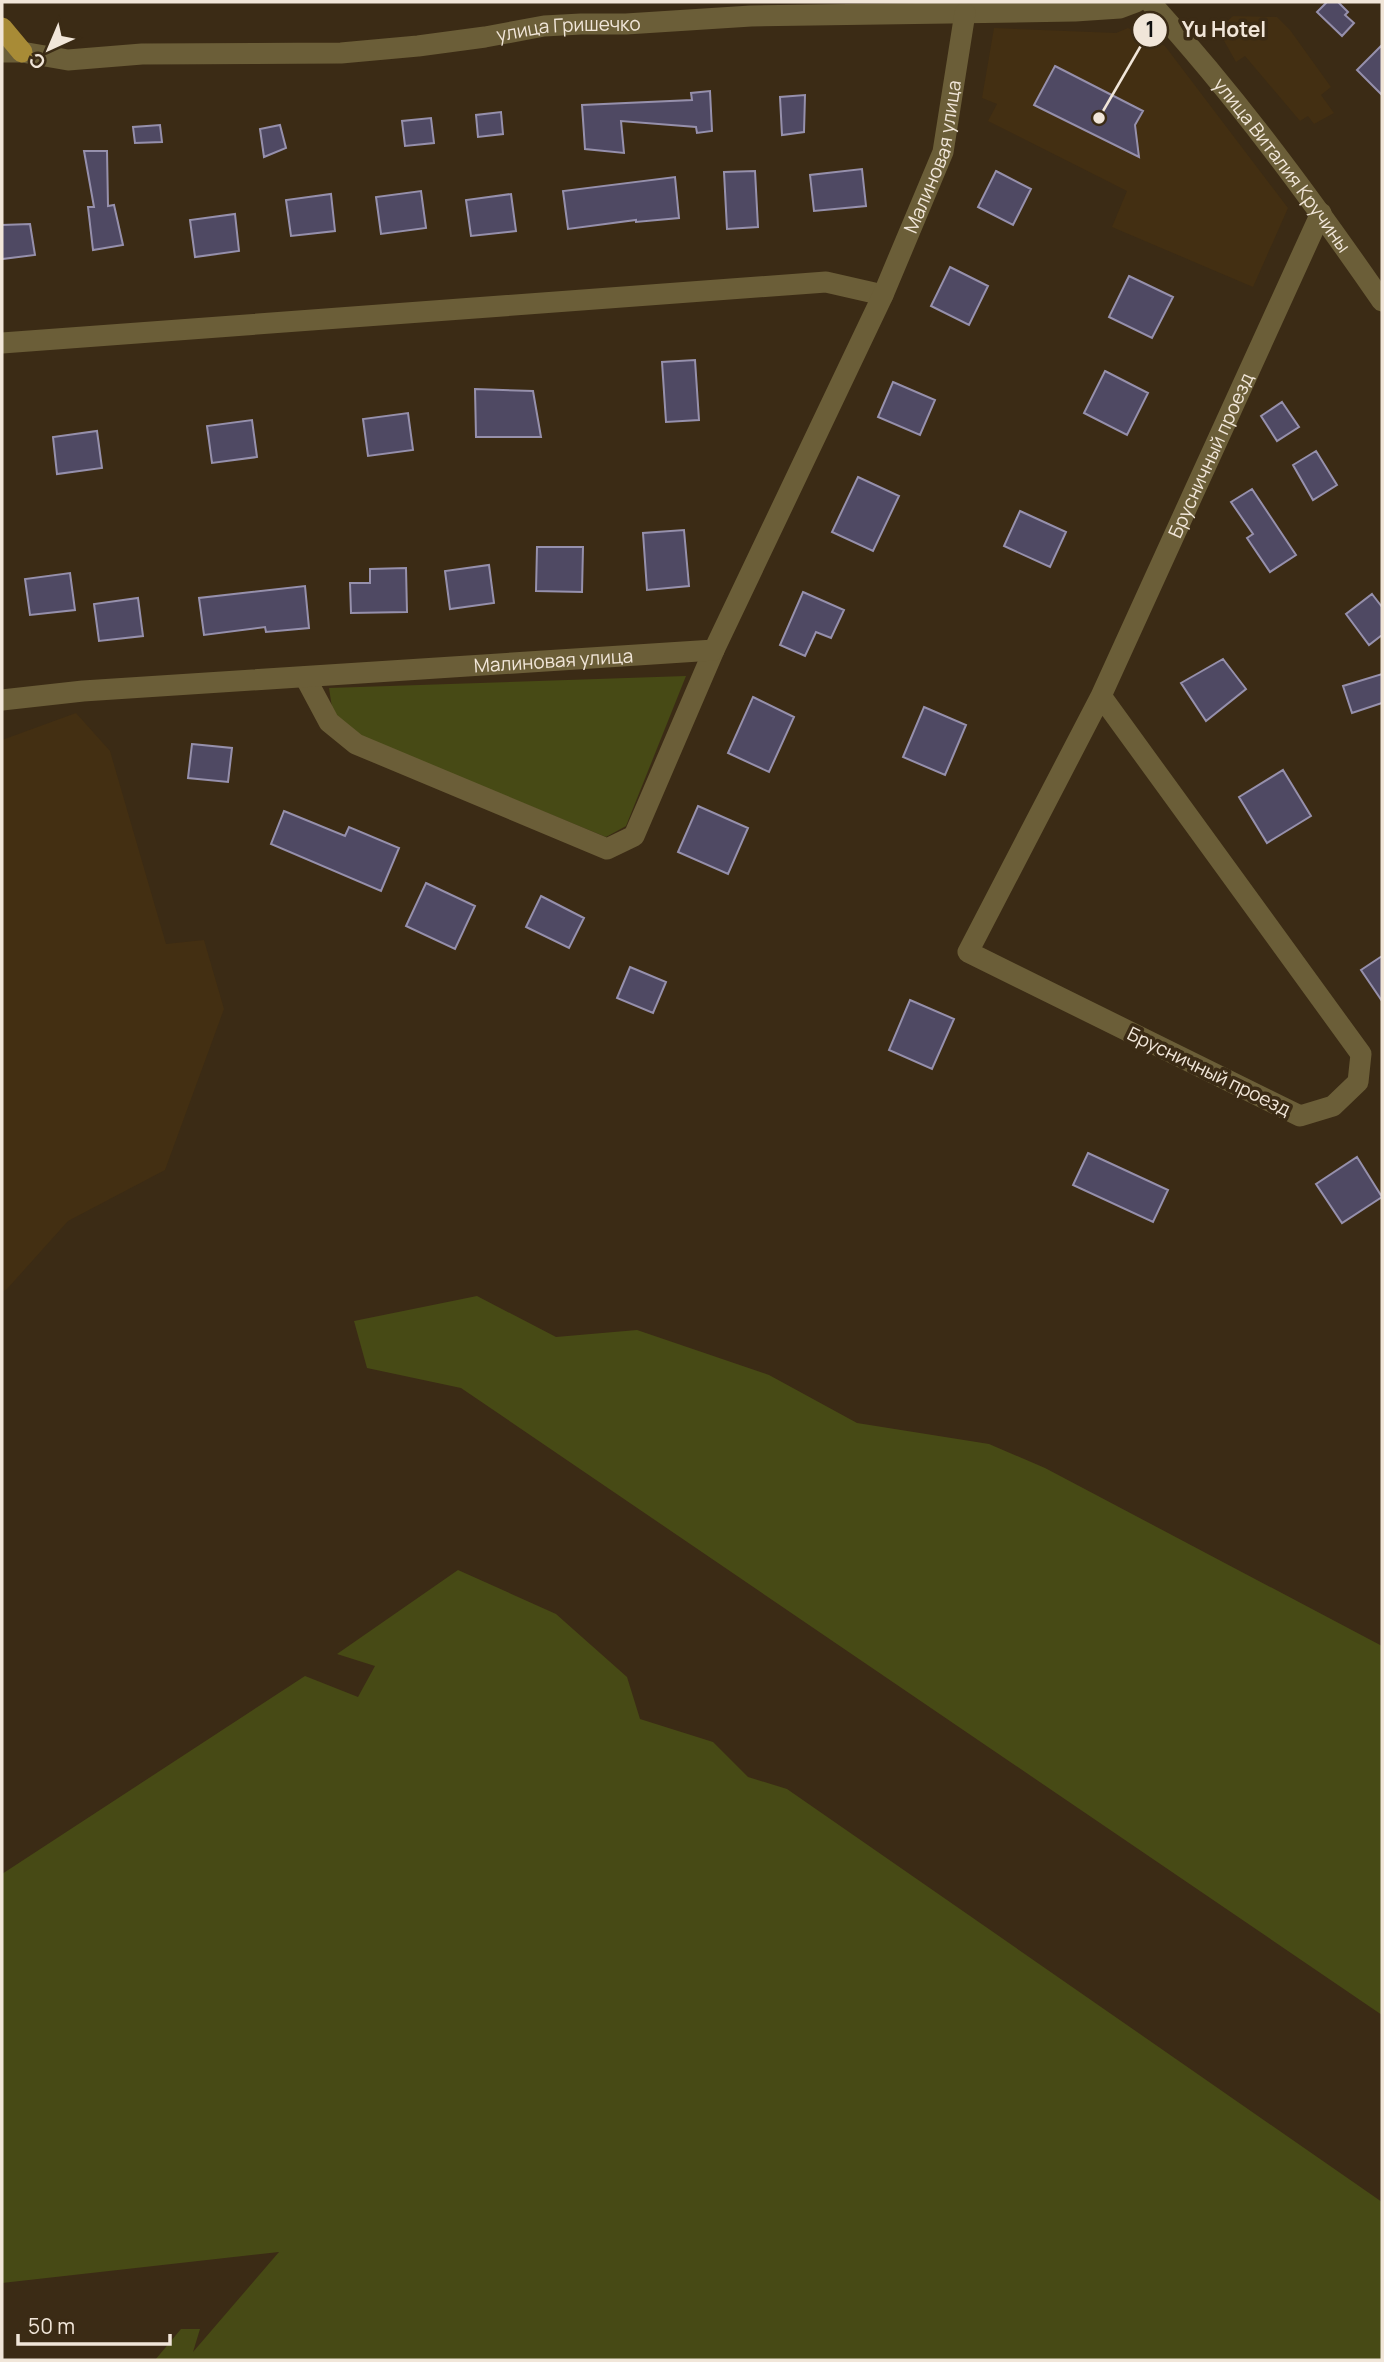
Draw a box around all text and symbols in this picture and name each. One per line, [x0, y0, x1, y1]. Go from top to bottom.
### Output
callout: Yu Hotel [1133, 9, 1280, 51]
street label: улица Гришечко [494, 10, 641, 48]
north arrow [14, 14, 84, 84]
text: 1 [1145, 15, 1155, 43]
text: Yu Hotel [1182, 15, 1266, 43]
text: С [23, 47, 51, 75]
street label: улица Виталия Кручины [1208, 72, 1357, 258]
street label: Малиновая улица [897, 78, 967, 237]
street label: Брусничный проезд [1162, 369, 1259, 542]
street label: Малиновая улица [473, 642, 634, 679]
street label: Брусничный проезд [1123, 1020, 1295, 1122]
scale bar [18, 2302, 170, 2346]
text: 50 m [28, 2312, 75, 2340]

